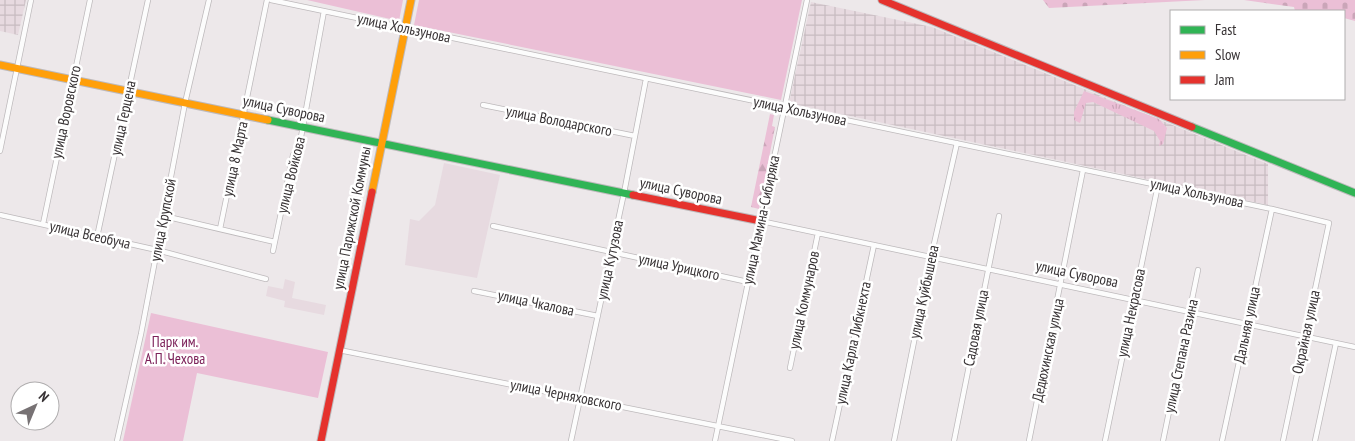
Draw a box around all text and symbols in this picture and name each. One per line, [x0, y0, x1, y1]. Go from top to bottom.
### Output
street label: улица Хользунова [356, 8, 452, 47]
legend [1170, 10, 1345, 100]
text: Fast [1215, 20, 1236, 39]
text: Slow [1215, 45, 1240, 64]
street label: улица Воровского [46, 64, 85, 160]
text: Jam [1214, 70, 1234, 89]
street label: улица Герцена [105, 79, 140, 157]
street label: улица Суворова [241, 90, 327, 127]
street label: улица Хользунова [752, 91, 848, 130]
street label: улица Володарского [505, 101, 614, 140]
street label: улица 8 Марта [217, 119, 252, 198]
street label: улица Войкова [272, 135, 309, 215]
street label: улица Парижской Коммуны [328, 145, 375, 291]
street label: улица Мамина-Сибиряка [738, 154, 783, 286]
street label: улица Суворова [638, 172, 724, 209]
street label: улица Хользунова [1149, 173, 1245, 212]
street label: улица Крупской [145, 177, 180, 263]
street label: улица Всеобуча [48, 216, 132, 253]
street label: улица Кутузова [592, 218, 627, 302]
street label: улица Куйбышева [904, 243, 943, 340]
street label: улица Урицкого [637, 249, 721, 284]
street label: улица Коммунаров [784, 249, 823, 351]
street label: улица Суворова [1034, 255, 1120, 292]
street label: улица Некрасова [1112, 267, 1149, 359]
street label: улица Карла Либкнехта [830, 280, 875, 406]
street label: улица Чкалова [496, 285, 576, 320]
street label: Дальняя улица [1229, 285, 1264, 365]
street label: Садовая улица [959, 288, 992, 368]
street label: Окрайная улица [1287, 288, 1324, 376]
street label: Дедюхинская улица [1027, 297, 1068, 403]
street label: улица Степана Разина [1159, 297, 1202, 414]
park label: Парк им. А.П. Чехова [145, 332, 205, 368]
street label: улица Черняховского [509, 374, 623, 415]
north arrow [10, 381, 60, 431]
text: N [35, 388, 53, 406]

